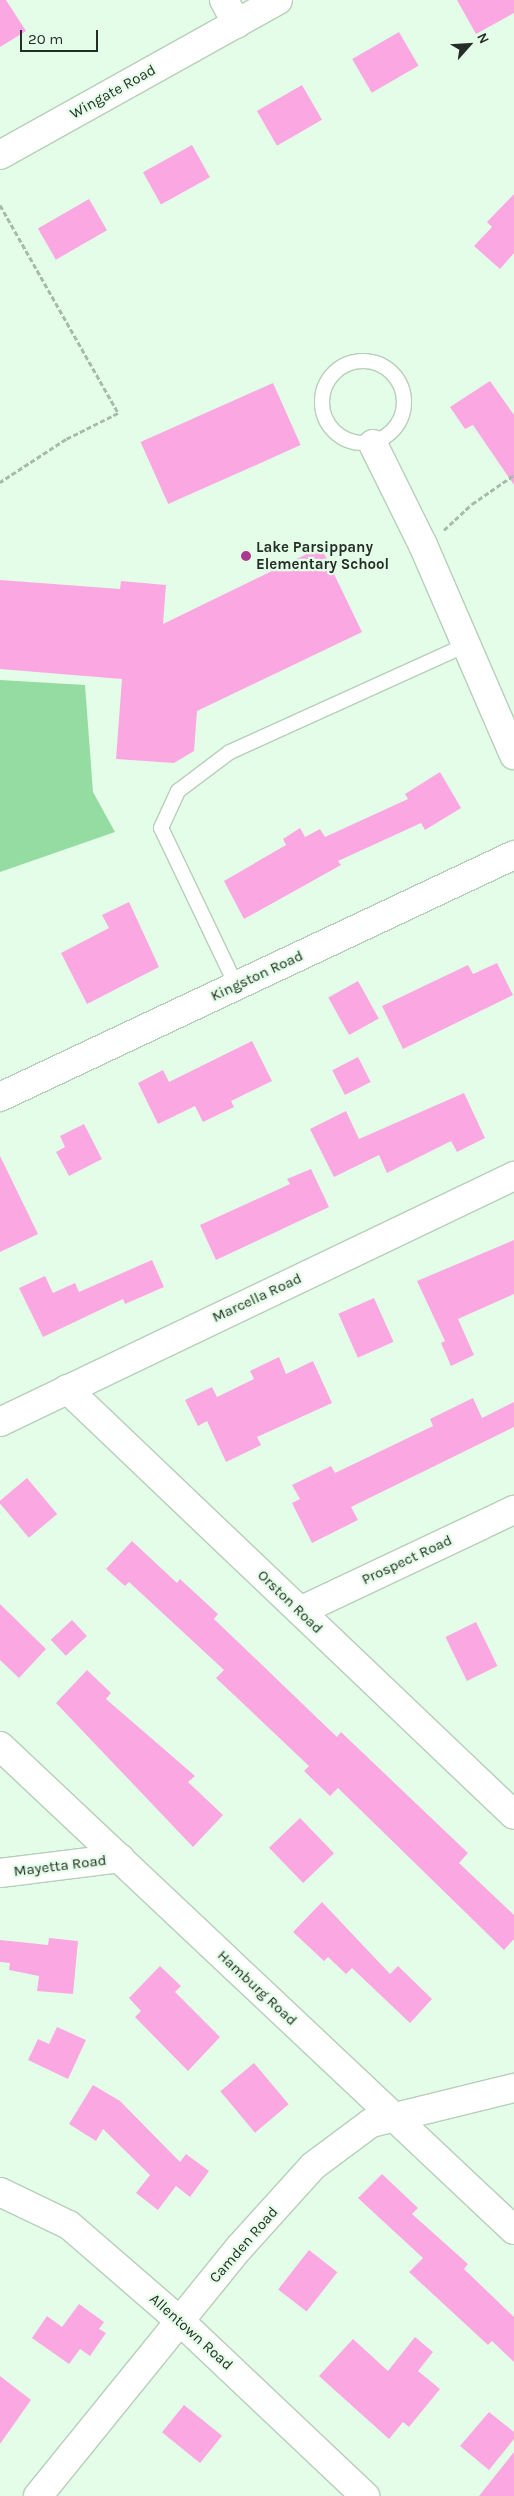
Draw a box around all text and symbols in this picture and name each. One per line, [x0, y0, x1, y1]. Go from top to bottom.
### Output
scale bar [22, 20, 100, 52]
north arrow [444, 20, 494, 70]
text: 20 m [28, 30, 63, 48]
text: N [473, 30, 493, 46]
street label: Wingate Road [67, 61, 159, 123]
place label: Lake Parsippany Elementary School [256, 538, 389, 573]
marker: Lake Parsippany Elementary School [240, 550, 252, 562]
street label: Kingston Road [208, 947, 306, 1005]
street label: Marcella Road [209, 1269, 305, 1327]
street label: Prospect Road [359, 1531, 455, 1589]
street label: Orston Road [254, 1566, 326, 1638]
street label: Mayetta Road [13, 1851, 107, 1881]
street label: Hamburg Road [214, 1947, 300, 2029]
street label: Camden Road [206, 2203, 282, 2287]
street label: Allentown Road [146, 2290, 236, 2374]

